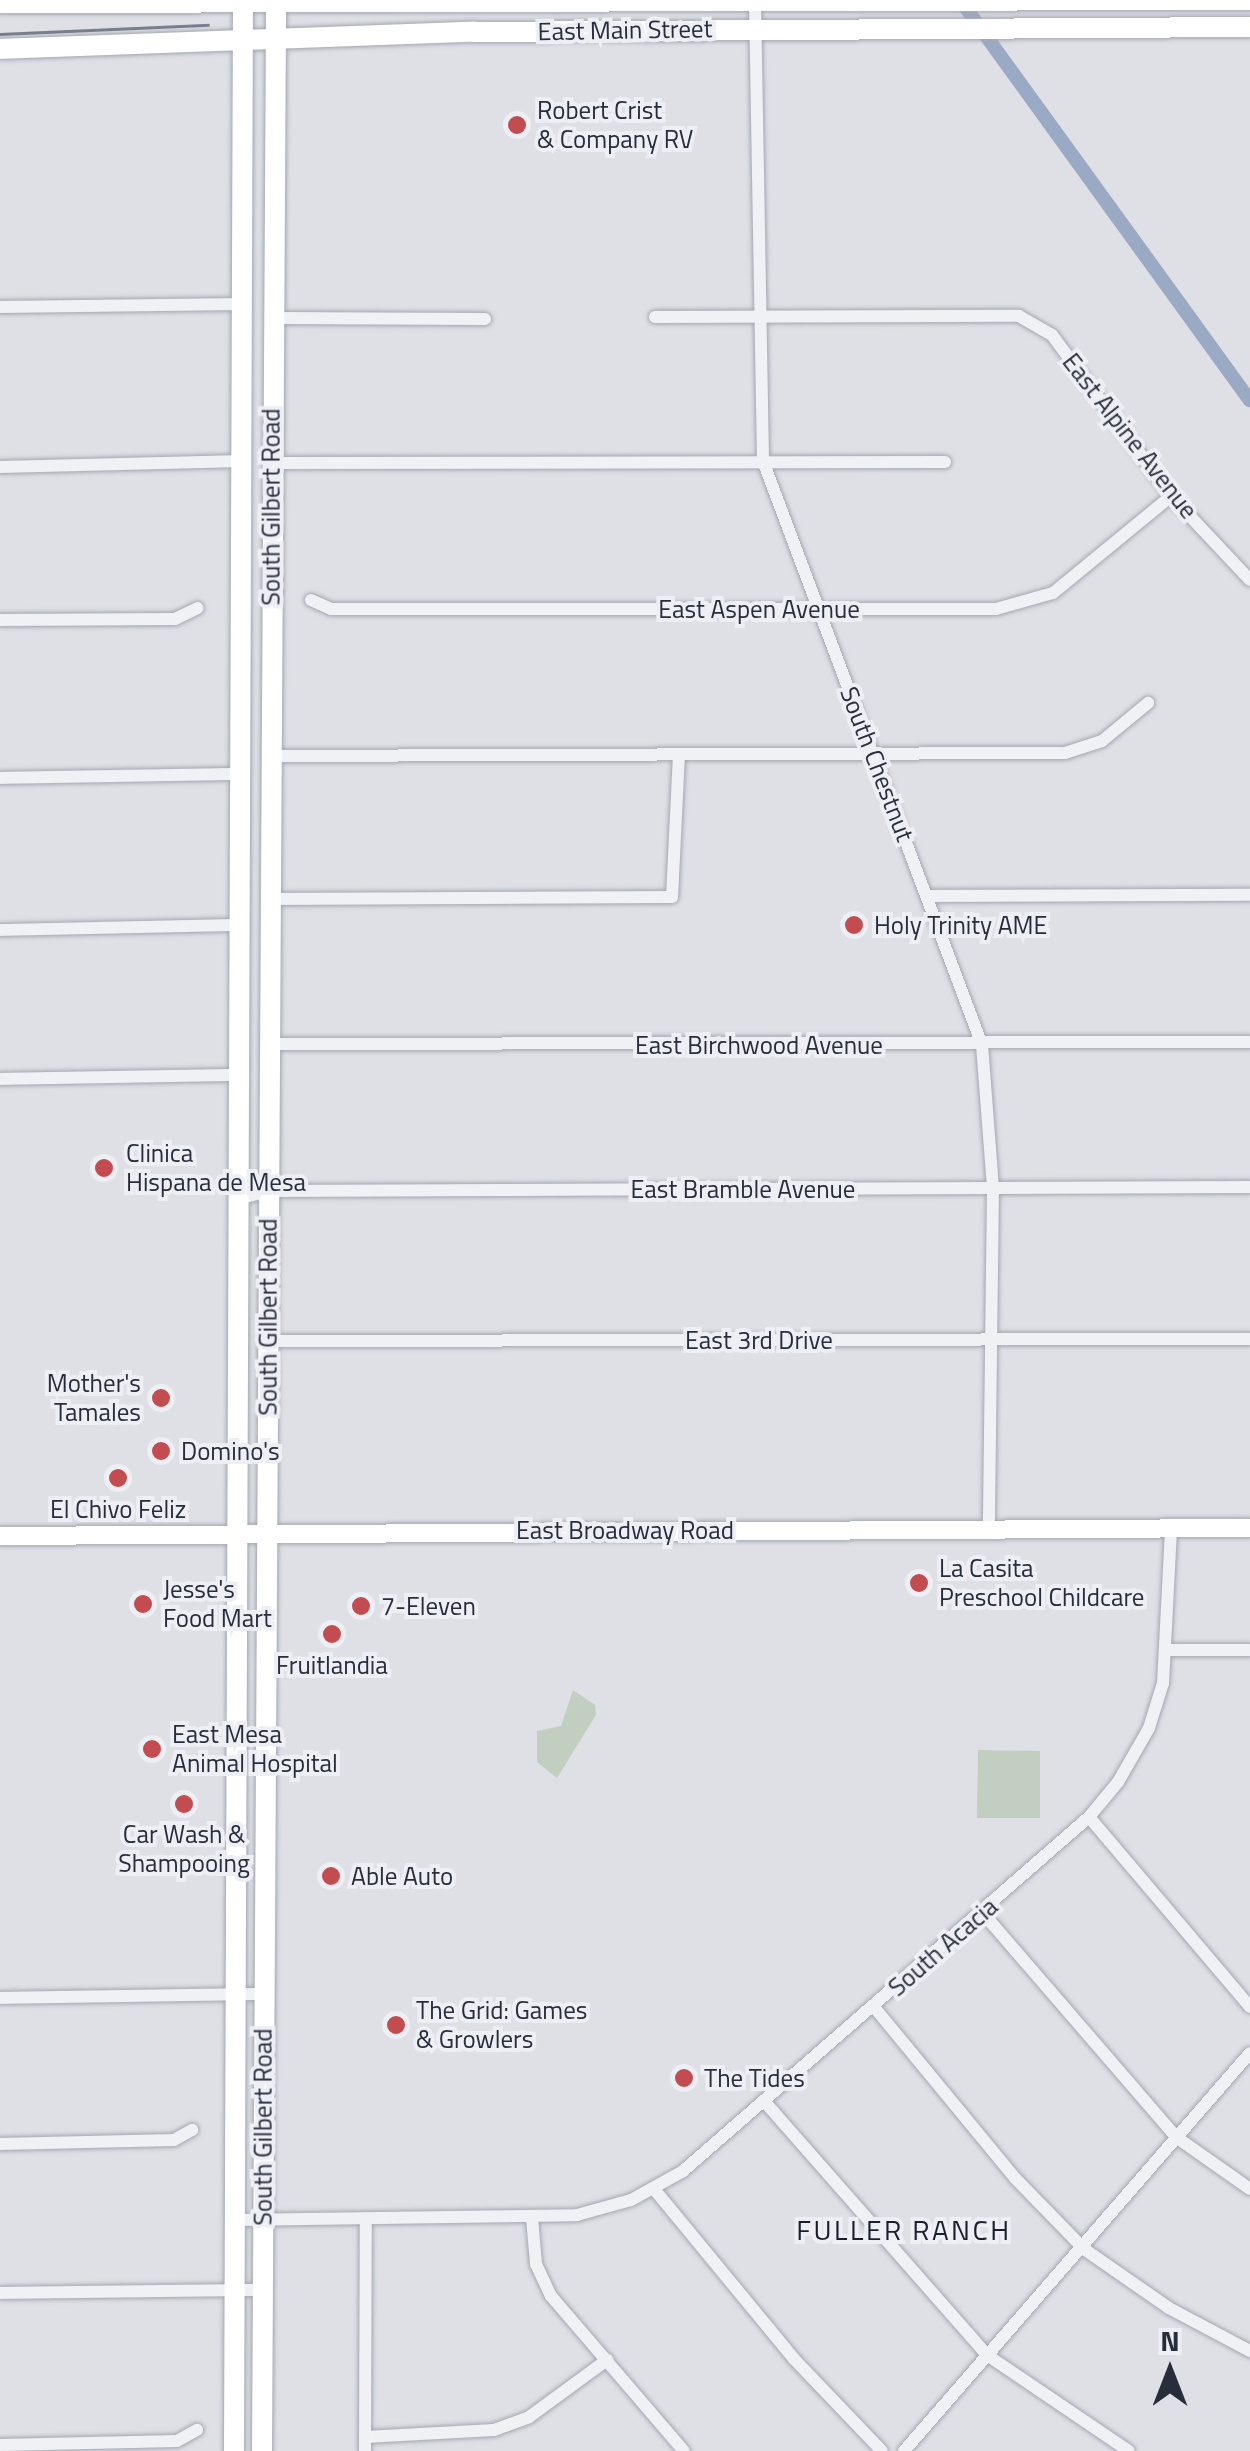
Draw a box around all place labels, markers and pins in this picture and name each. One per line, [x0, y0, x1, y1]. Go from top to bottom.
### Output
place label: Robert Crist & Company RV [537, 96, 693, 155]
marker: Robert Crist & Company RV [506, 114, 528, 136]
place label: Holy Trinity AME [874, 910, 1047, 940]
marker: Holy Trinity AME [843, 914, 865, 936]
place label: Clinica Hispana de Mesa [126, 1139, 306, 1198]
marker: Clinica Hispana de Mesa [91, 1155, 117, 1181]
place label: Mother's Tamales [47, 1369, 141, 1428]
marker: Mother's Tamales [150, 1387, 172, 1409]
place label: Domino's [181, 1436, 280, 1466]
marker: Domino's [150, 1440, 172, 1462]
marker: El Chivo Feliz [107, 1467, 129, 1489]
place label: El Chivo Feliz [50, 1494, 186, 1524]
place label: La Casita Preschool Childcare [939, 1554, 1144, 1613]
marker: La Casita Preschool Childcare [908, 1572, 930, 1594]
place label: Jesse's Food Mart [163, 1575, 272, 1634]
place label: 7-Eleven [381, 1591, 476, 1621]
marker: Jesse's Food Mart [132, 1593, 154, 1615]
marker: 7-Eleven [350, 1595, 372, 1617]
marker: Fruitlandia [321, 1623, 343, 1645]
place label: Fruitlandia [276, 1650, 388, 1680]
place label: East Mesa Animal Hospital [172, 1720, 338, 1779]
marker: East Mesa Animal Hospital [141, 1738, 163, 1760]
marker: Car Wash & Shampooing [173, 1793, 195, 1815]
place label: Car Wash & Shampooing [118, 1820, 250, 1879]
place label: Able Auto [351, 1861, 453, 1891]
marker: Able Auto [320, 1865, 342, 1887]
place label: The Grid: Games & Growlers [416, 1996, 587, 2055]
marker: The Grid: Games & Growlers [385, 2014, 407, 2036]
place label: The Tides [704, 2063, 805, 2093]
marker: The Tides [673, 2067, 695, 2089]

